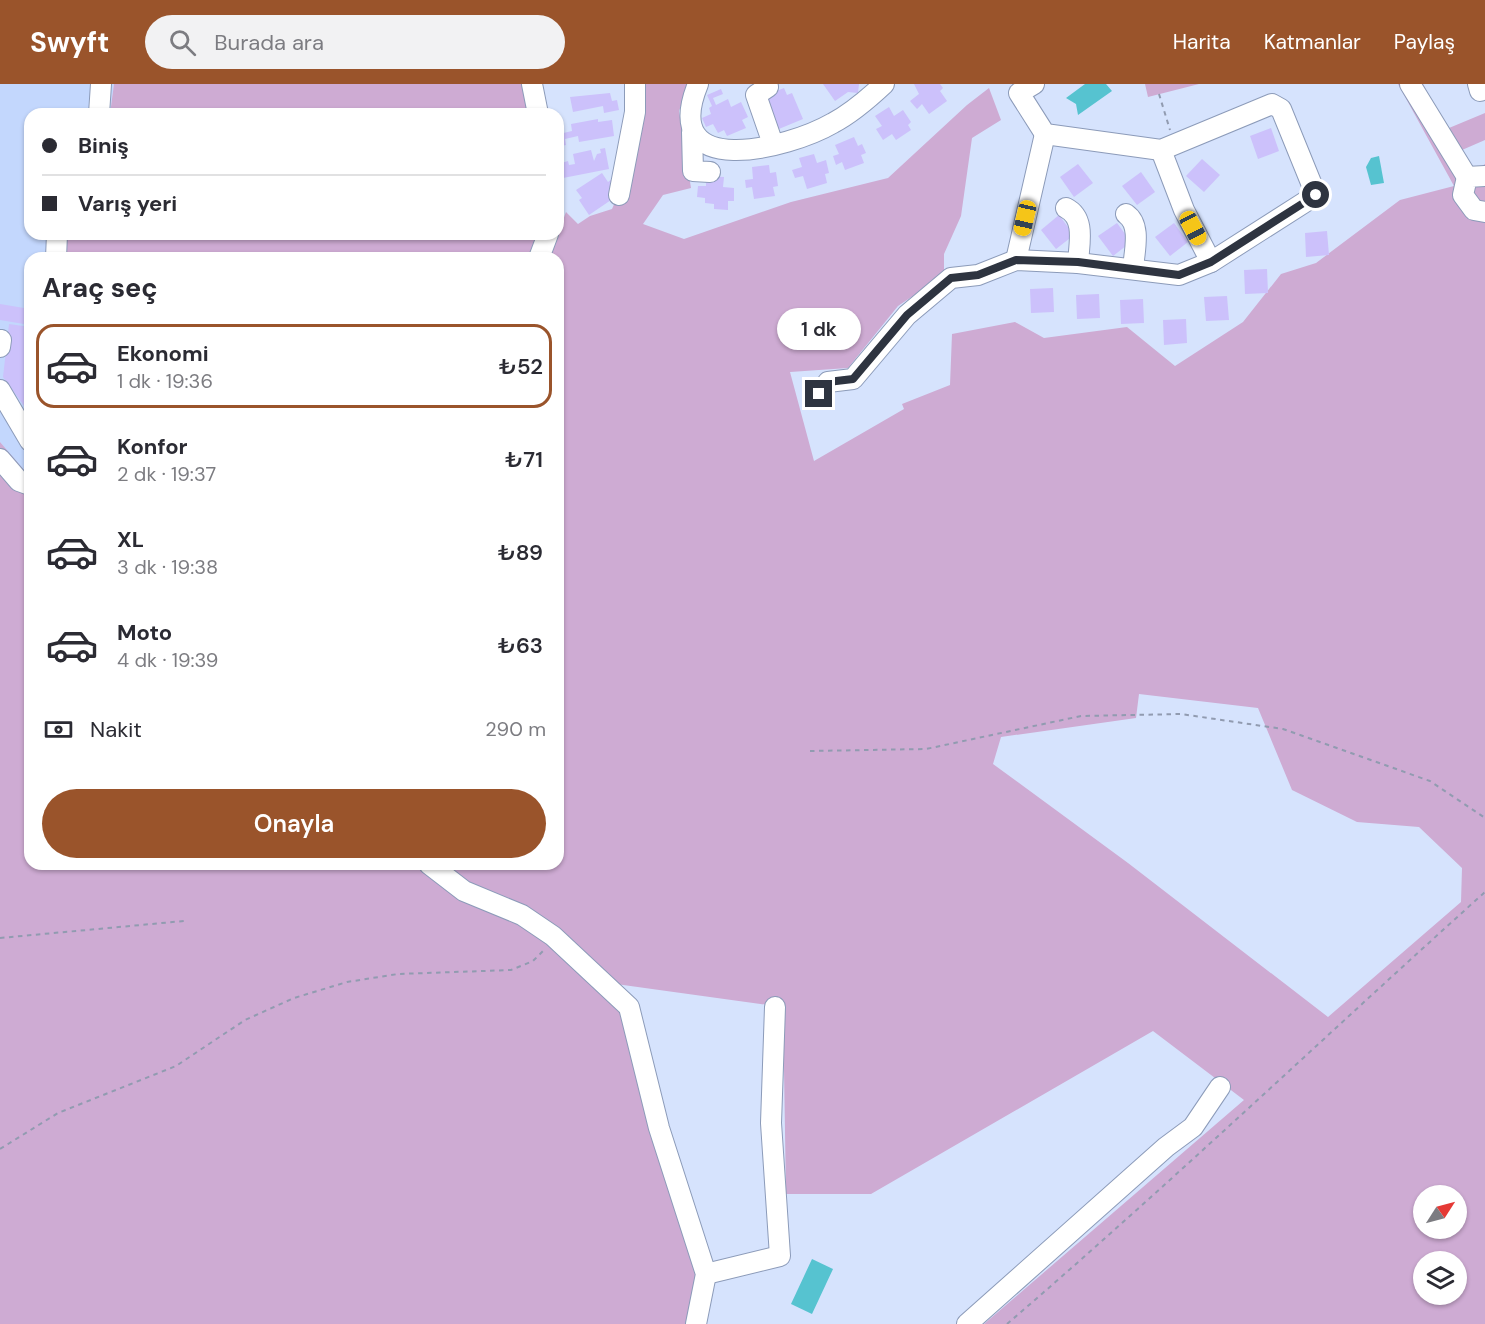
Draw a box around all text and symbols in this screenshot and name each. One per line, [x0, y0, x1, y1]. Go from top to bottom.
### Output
search box [145, 15, 565, 69]
text: Swyft [30, 24, 109, 61]
icon: search [166, 26, 199, 59]
text: Burada ara [214, 28, 324, 57]
text: Harita [1173, 28, 1231, 56]
text: Katmanlar [1264, 28, 1361, 56]
text: Paylaş [1394, 28, 1455, 56]
text: Biniş [78, 131, 129, 160]
route start [1302, 181, 1329, 208]
text: Varış yeri [78, 189, 177, 218]
car [1012, 198, 1038, 238]
car [1177, 208, 1209, 248]
text: Araç seç [42, 270, 158, 305]
callout: 1 dk [777, 307, 861, 349]
text: 1 dk [801, 316, 837, 342]
icon: car [45, 339, 99, 393]
text: Ekonomi [117, 339, 209, 368]
text: ₺52 [499, 352, 543, 381]
text: 1 dk · 19:36 [117, 368, 213, 394]
route end [805, 380, 832, 407]
icon: car [45, 432, 99, 486]
text: Konfor [117, 432, 188, 461]
text: ₺71 [505, 445, 543, 474]
text: 2 dk · 19:37 [117, 461, 216, 487]
icon: car [45, 525, 99, 579]
text: XL [117, 525, 144, 554]
text: ₺89 [498, 538, 543, 567]
text: 3 dk · 19:38 [117, 554, 218, 580]
icon: car [45, 618, 99, 672]
text: Moto [117, 618, 172, 647]
text: ₺63 [498, 631, 543, 660]
text: 4 dk · 19:39 [117, 647, 218, 673]
icon: cash [42, 713, 75, 746]
text: Nakit [90, 715, 142, 744]
text: 290 m [485, 716, 546, 742]
button: Onayla [42, 789, 546, 858]
north arrow [1413, 1185, 1467, 1239]
map controls [1413, 1185, 1467, 1305]
button: layers [1413, 1251, 1467, 1305]

